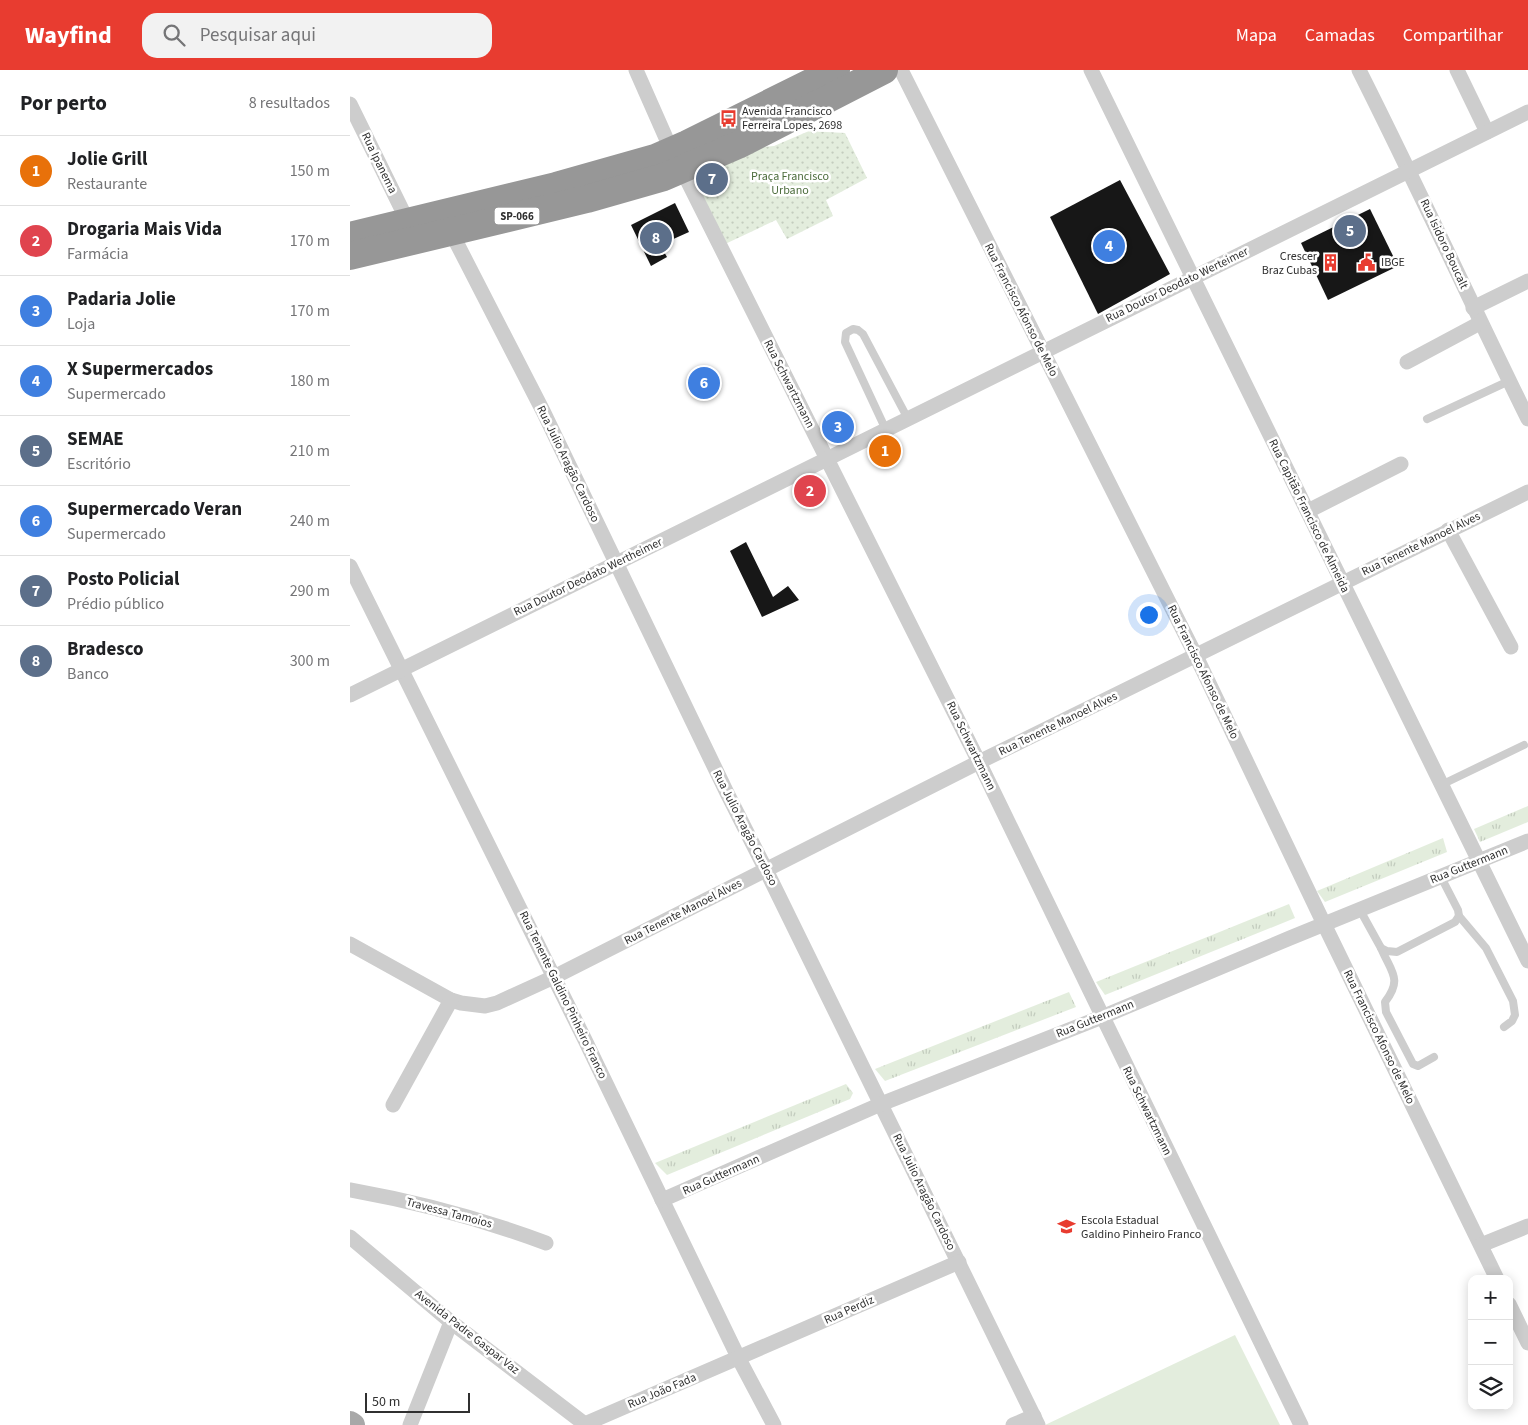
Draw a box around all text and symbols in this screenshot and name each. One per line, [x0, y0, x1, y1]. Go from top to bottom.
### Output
search box [142, 13, 492, 58]
text: Wayfind [25, 18, 112, 53]
icon: search [160, 21, 188, 49]
text: Pesquisar aqui [200, 22, 316, 49]
text: Mapa [1236, 23, 1277, 48]
text: Camadas [1305, 23, 1375, 48]
text: Compartilhar [1403, 23, 1503, 48]
text: Por perto [20, 88, 107, 118]
text: 8 resultados [249, 92, 330, 114]
place label: Avenida Francisco Ferreira Lopes, 2698 [742, 103, 842, 134]
bus stop icon: Avenida Francisco Ferreira Lopes, 2698 [718, 108, 738, 128]
street label: Rua Ipanema [357, 130, 401, 196]
text: Jolie Grill [67, 146, 147, 173]
text: 1 [32, 160, 40, 182]
text: 150 m [290, 160, 330, 182]
pin: 7 [696, 160, 728, 198]
park label: Praça Francisco Urbano [751, 168, 829, 199]
text: Restaurante [67, 173, 147, 195]
street label: Rua Isidoro Boucalt [1416, 196, 1472, 292]
road number: SP-066 [494, 208, 540, 224]
pin: 5 [1334, 212, 1366, 250]
text: Drogaria Mais Vida [67, 216, 222, 243]
pin: 8 [640, 219, 672, 257]
pin: 4 [1093, 227, 1125, 265]
text: 2 [32, 230, 40, 252]
text: 170 m [290, 230, 330, 252]
street label: Rua Francisco Afonso de Melo [980, 240, 1062, 380]
text: Farmácia [67, 243, 129, 265]
street label: Rua Doutor Deodato Werteimer [1103, 243, 1252, 327]
place label: Crescer Braz Cubas [1262, 248, 1318, 279]
public building icon: IBGE [1357, 252, 1377, 272]
building icon: Crescer Braz Cubas [1321, 253, 1341, 273]
place label: IBGE [1381, 254, 1405, 271]
text: Padaria Jolie [67, 286, 176, 313]
text: 3 [32, 300, 40, 322]
text: 170 m [290, 300, 330, 322]
text: Loja [67, 313, 95, 335]
street label: Rua Schwartzmann [759, 337, 819, 431]
text: X Supermercados [67, 356, 213, 383]
pin: 6 [688, 364, 720, 402]
text: 4 [32, 370, 40, 392]
text: 180 m [290, 370, 330, 392]
text: Supermercado [67, 383, 166, 405]
street label: Rua Julio Aragão Cardoso [532, 403, 604, 525]
pin: 3 [822, 408, 854, 446]
text: SEMAE [67, 426, 124, 453]
pin: 1 [869, 432, 901, 470]
street label: Rua Capitão Francisco de Almeida [1264, 436, 1354, 596]
text: 5 [32, 440, 40, 462]
text: 210 m [290, 440, 330, 462]
text: Escritório [67, 453, 131, 475]
pin: 2 [794, 472, 826, 510]
text: Supermercado Veran [67, 496, 242, 523]
street label: Rua Tenente Manoel Alves [1359, 508, 1483, 580]
text: 6 [32, 510, 40, 532]
text: 240 m [290, 510, 330, 532]
text: Supermercado [67, 523, 166, 545]
street label: Rua Doutor Deodato Wertheimer [511, 533, 666, 620]
text: Posto Policial [67, 566, 179, 593]
text: 7 [32, 580, 40, 602]
text: 290 m [290, 580, 330, 602]
text: Prédio público [67, 593, 164, 615]
your location [1136, 602, 1162, 628]
street label: Rua Francisco Afonso de Melo [1163, 602, 1243, 742]
text: Bradesco [67, 636, 144, 663]
text: 8 [32, 650, 40, 672]
text: 300 m [290, 650, 330, 672]
text: Banco [67, 663, 109, 685]
street label: Rua Tenente Manoel Alves [996, 688, 1120, 760]
street label: Rua Schwartzmann [942, 699, 1000, 793]
street label: Rua Julio Aragão Cardoso [708, 767, 782, 889]
street label: Rua Guttermann [1427, 842, 1511, 888]
street label: Rua Tenente Manoel Alves [621, 875, 745, 949]
street label: Rua Tenente Galdino Pinheiro Franco [515, 908, 611, 1082]
street label: Rua Francisco Afonso de Melo [1339, 967, 1419, 1107]
street label: Rua Guttermann [1053, 996, 1137, 1042]
street label: Rua Schwartzmann [1118, 1064, 1176, 1158]
street label: Rua Julio Aragão Cardoso [888, 1131, 960, 1253]
street label: Rua Guttermann [680, 1150, 762, 1200]
street label: Travessa Tamoios [404, 1193, 494, 1233]
place label: Escola Estadual Galdino Pinheiro Franco [1081, 1212, 1201, 1243]
school or university icon: Escola Estadual Galdino Pinheiro Franco [1057, 1217, 1077, 1237]
map controls [1468, 1275, 1513, 1410]
button: + [1468, 1275, 1513, 1320]
street label: Avenida Padre Gaspar Vaz [411, 1286, 523, 1378]
street label: Rua Perdiz [821, 1291, 877, 1329]
button: − [1468, 1320, 1513, 1365]
button: layers [1468, 1365, 1513, 1410]
street label: Rua João Fada [625, 1369, 699, 1413]
scale bar [365, 1390, 470, 1413]
text: 50 m [372, 1392, 400, 1412]

